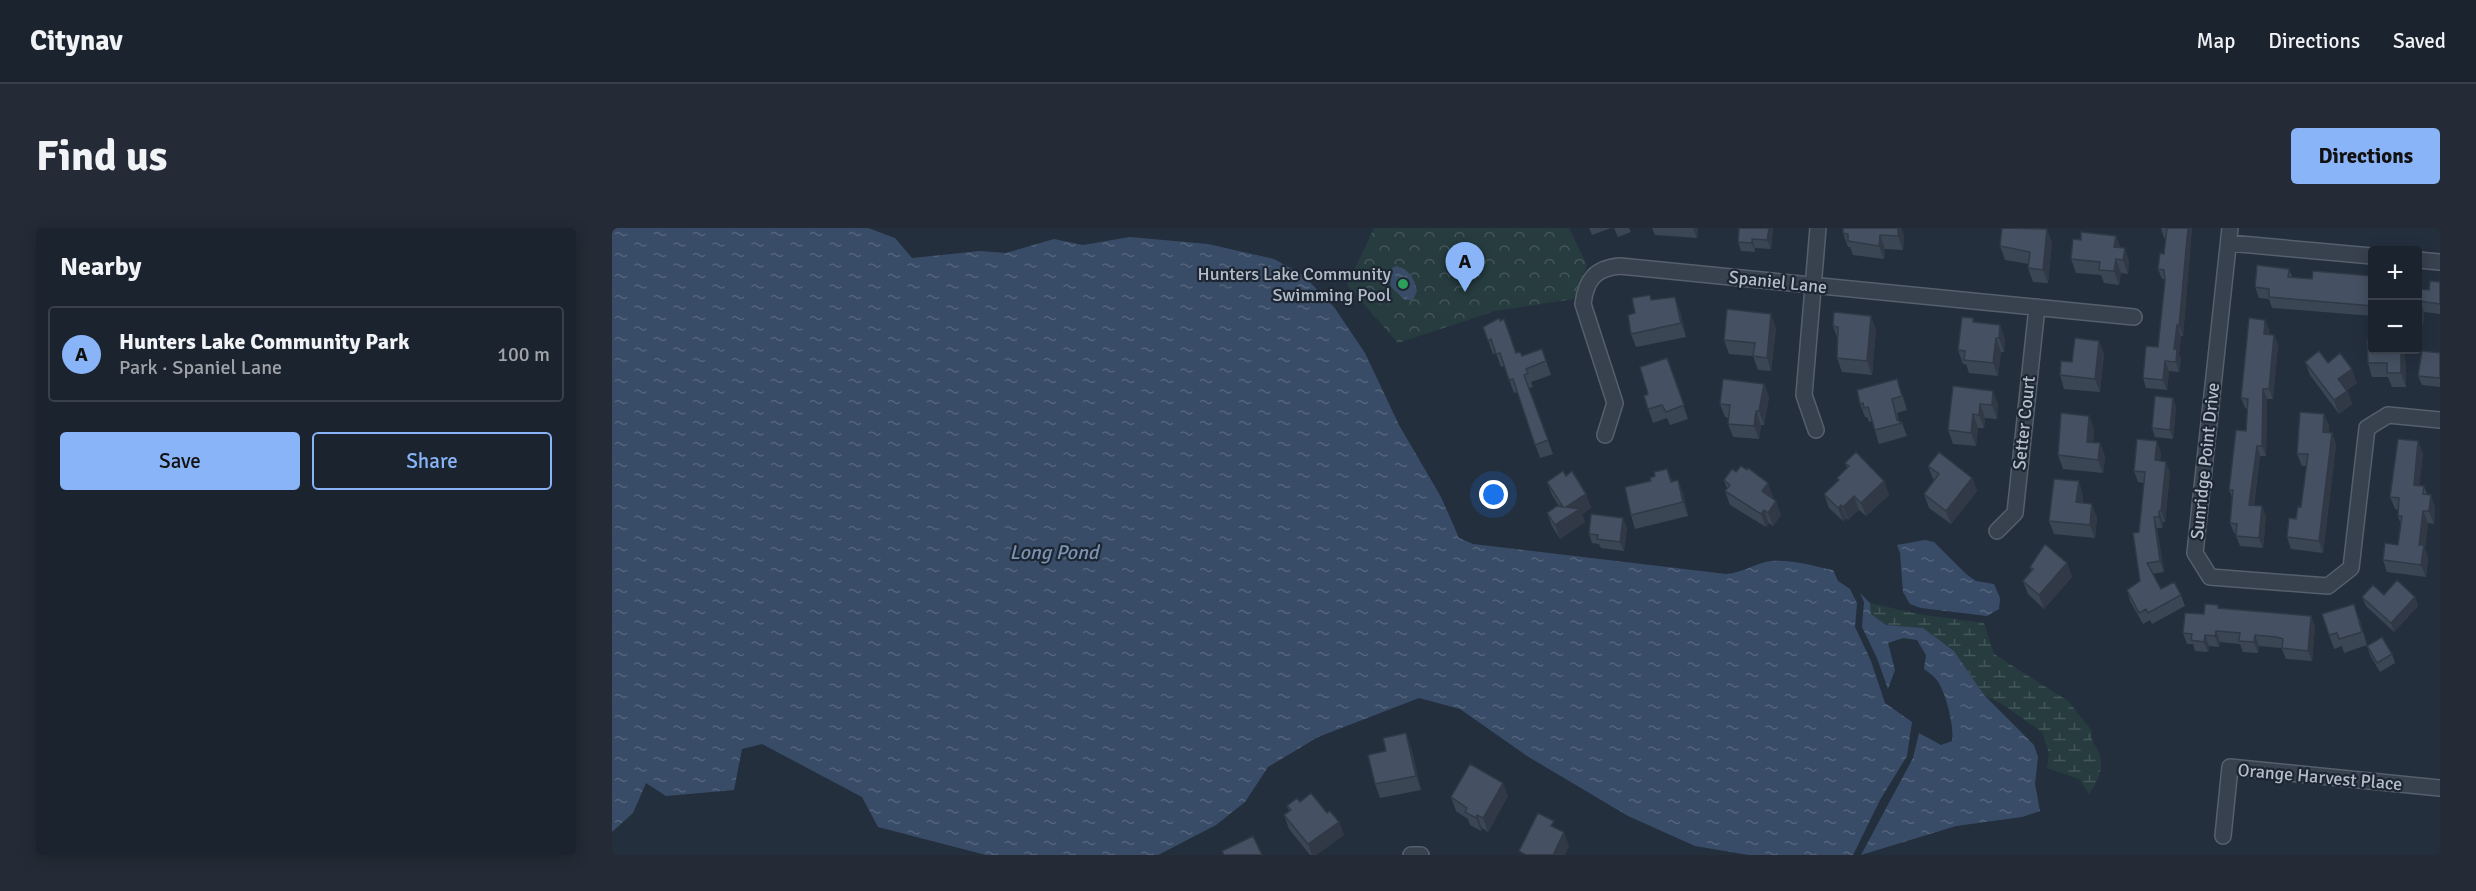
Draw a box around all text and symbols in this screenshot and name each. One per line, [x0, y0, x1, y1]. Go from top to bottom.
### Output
text: Citynav [30, 24, 123, 58]
text: Map [2197, 28, 2235, 54]
text: Directions [2268, 28, 2360, 54]
text: Saved [2393, 28, 2446, 54]
button: Directions [2291, 128, 2440, 184]
text: Find us [36, 131, 167, 182]
pin: A [1446, 242, 1484, 292]
map controls [2368, 246, 2422, 354]
button: + [2368, 246, 2422, 300]
text: Nearby [60, 251, 141, 283]
place label: Hunters Lake Community Swimming Pool [1198, 263, 1392, 306]
street label: Spaniel Lane [1728, 266, 1828, 298]
marker: Hunters Lake Community Swimming Pool [1396, 277, 1410, 291]
button: − [2368, 300, 2422, 354]
text: Hunters Lake Community Park [119, 328, 409, 355]
text: A [75, 342, 88, 367]
text: 100 m [497, 342, 550, 367]
text: Park · Spaniel Lane [119, 355, 282, 380]
street label: Setter Court [2008, 375, 2040, 471]
street label: Sunridge Point Drive [2186, 381, 2224, 541]
button: Save [60, 432, 300, 490]
button: Share [312, 432, 552, 490]
your location [1479, 480, 1508, 509]
water label: Long Pond [1010, 540, 1101, 565]
street label: Orange Harvest Place [2237, 759, 2403, 795]

